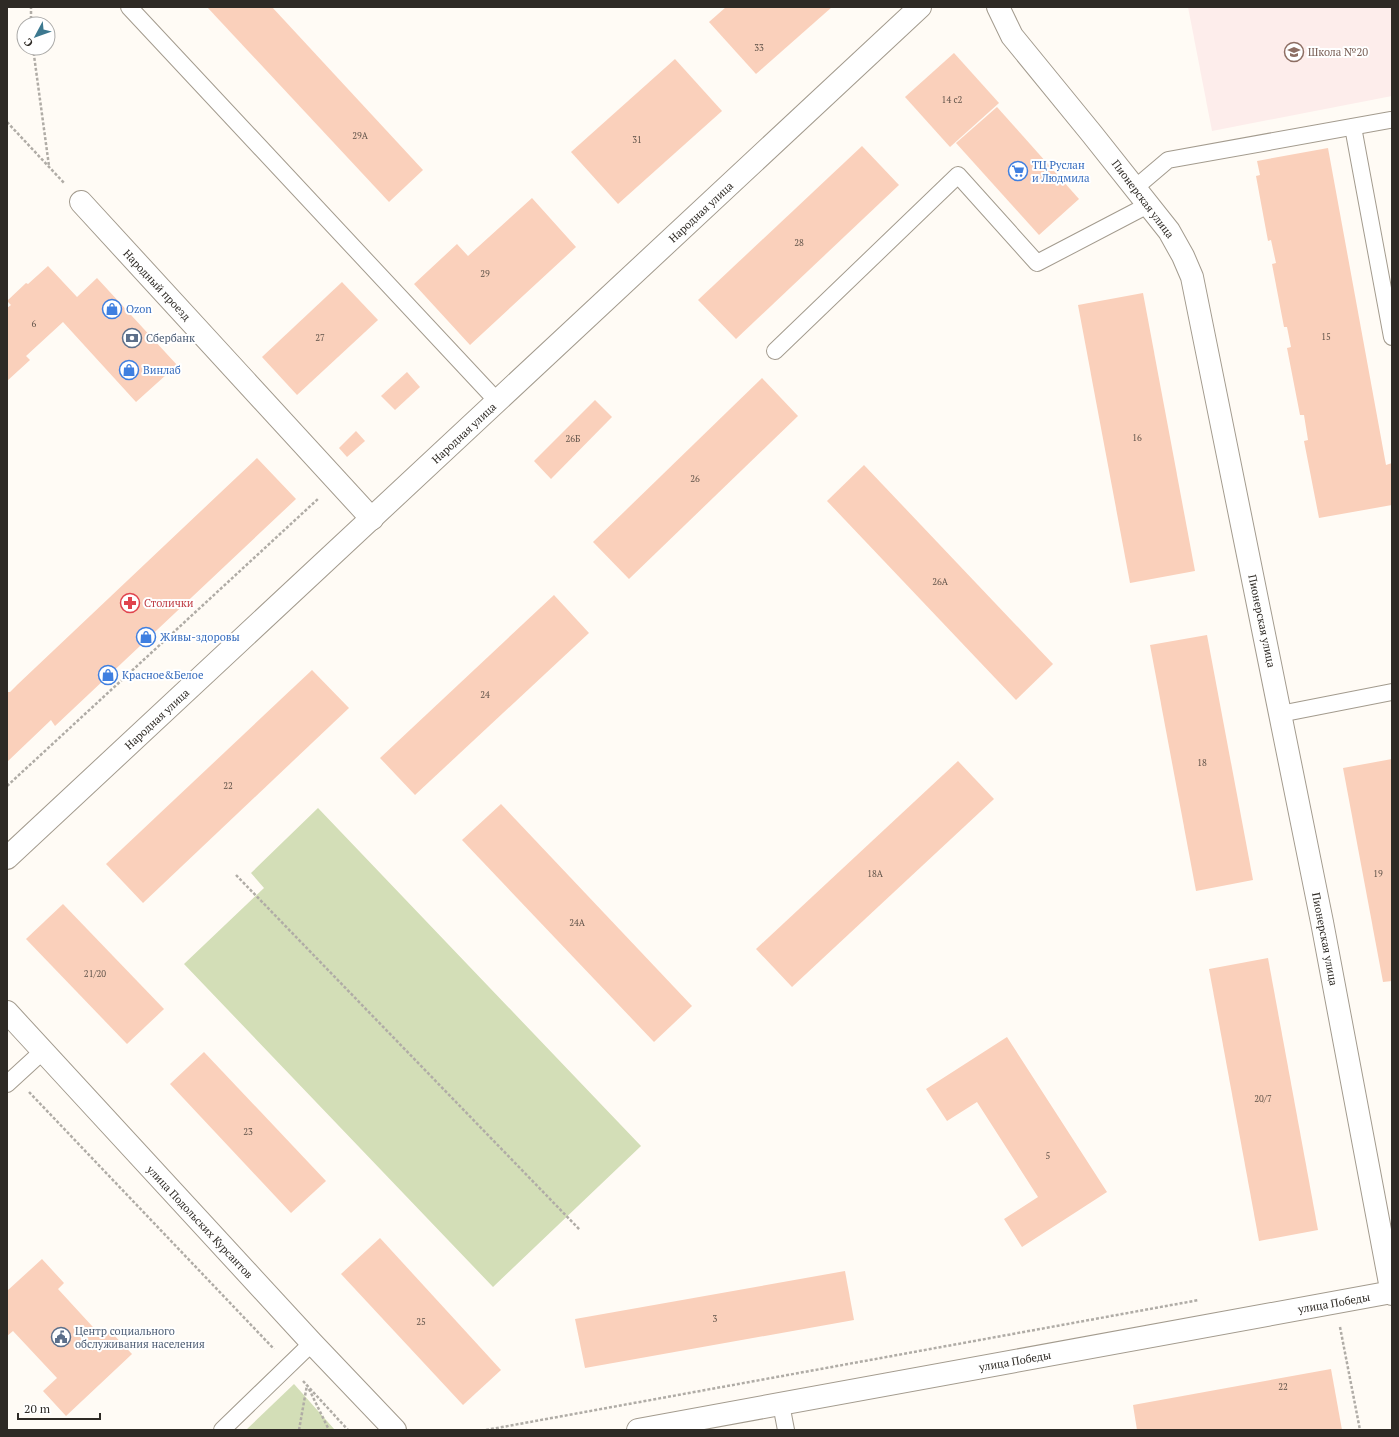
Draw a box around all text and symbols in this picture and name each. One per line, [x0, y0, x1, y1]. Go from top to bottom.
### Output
north arrow [16, 16, 56, 56]
text: С [21, 35, 36, 50]
school or university icon: Школа №20 [1283, 41, 1305, 63]
house number: 33 [754, 42, 764, 54]
place label: Школа №20 [1308, 45, 1368, 59]
house number: 14 с2 [942, 94, 963, 106]
house number: 29А [352, 130, 369, 142]
house number: 31 [632, 134, 642, 146]
street label: Пионерская улица [1109, 157, 1177, 241]
place label: ТЦ Руслан и Людмила [1032, 158, 1090, 185]
supermarket icon: ТЦ Руслан и Людмила [1007, 160, 1029, 182]
street label: Народная улица [666, 178, 736, 245]
house number: 28 [794, 237, 804, 249]
street label: Народный проезд [120, 246, 194, 324]
house number: 29 [480, 268, 490, 280]
shop icon: Ozon [101, 298, 123, 320]
place label: Ozon [126, 302, 152, 316]
house number: 6 [32, 318, 37, 330]
bank icon: Сбербанк [121, 327, 143, 349]
place label: Сбербанк [146, 331, 195, 345]
house number: 15 [1321, 331, 1331, 343]
house number: 27 [315, 332, 325, 344]
shop icon: Винлаб [118, 359, 140, 381]
place label: Винлаб [143, 363, 181, 377]
street label: Народная улица [429, 399, 499, 466]
house number: 16 [1132, 432, 1142, 444]
house number: 26Б [566, 433, 581, 445]
house number: 26 [690, 473, 700, 485]
street label: Пионерская улица [1245, 573, 1279, 669]
house number: 26А [932, 576, 949, 588]
pharmacy icon: Столички [119, 592, 141, 614]
place label: Столички [144, 596, 194, 610]
shop icon: Живы-здоровы [135, 626, 157, 648]
place label: Живы-здоровы [160, 630, 240, 644]
shop icon: Красное&Белое [97, 664, 119, 686]
place label: Красное&Белое [122, 668, 204, 682]
street label: Народная улица [122, 685, 192, 752]
house number: 24 [480, 689, 490, 701]
house number: 18 [1197, 757, 1207, 769]
house number: 22 [223, 780, 233, 792]
house number: 18А [867, 868, 884, 880]
house number: 19 [1373, 868, 1383, 880]
street label: Пионерская улица [1309, 891, 1341, 987]
house number: 24А [569, 917, 586, 929]
house number: 21/20 [84, 968, 106, 980]
house number: 20/7 [1254, 1093, 1272, 1105]
house number: 23 [243, 1126, 253, 1138]
house number: 5 [1046, 1150, 1051, 1162]
street label: улица Подольских Курсантов [143, 1162, 256, 1282]
street label: улица Победы [1296, 1290, 1371, 1316]
house number: 3 [713, 1313, 718, 1325]
house number: 25 [416, 1316, 426, 1328]
place label: Центр социального обслуживания населения [75, 1324, 205, 1351]
public building icon: Центр социального обслуживания населения [50, 1326, 72, 1348]
street label: улица Победы [977, 1348, 1052, 1374]
house number: 22 [1278, 1381, 1288, 1393]
scale bar [18, 1395, 100, 1421]
text: 20 m [24, 1401, 51, 1416]

